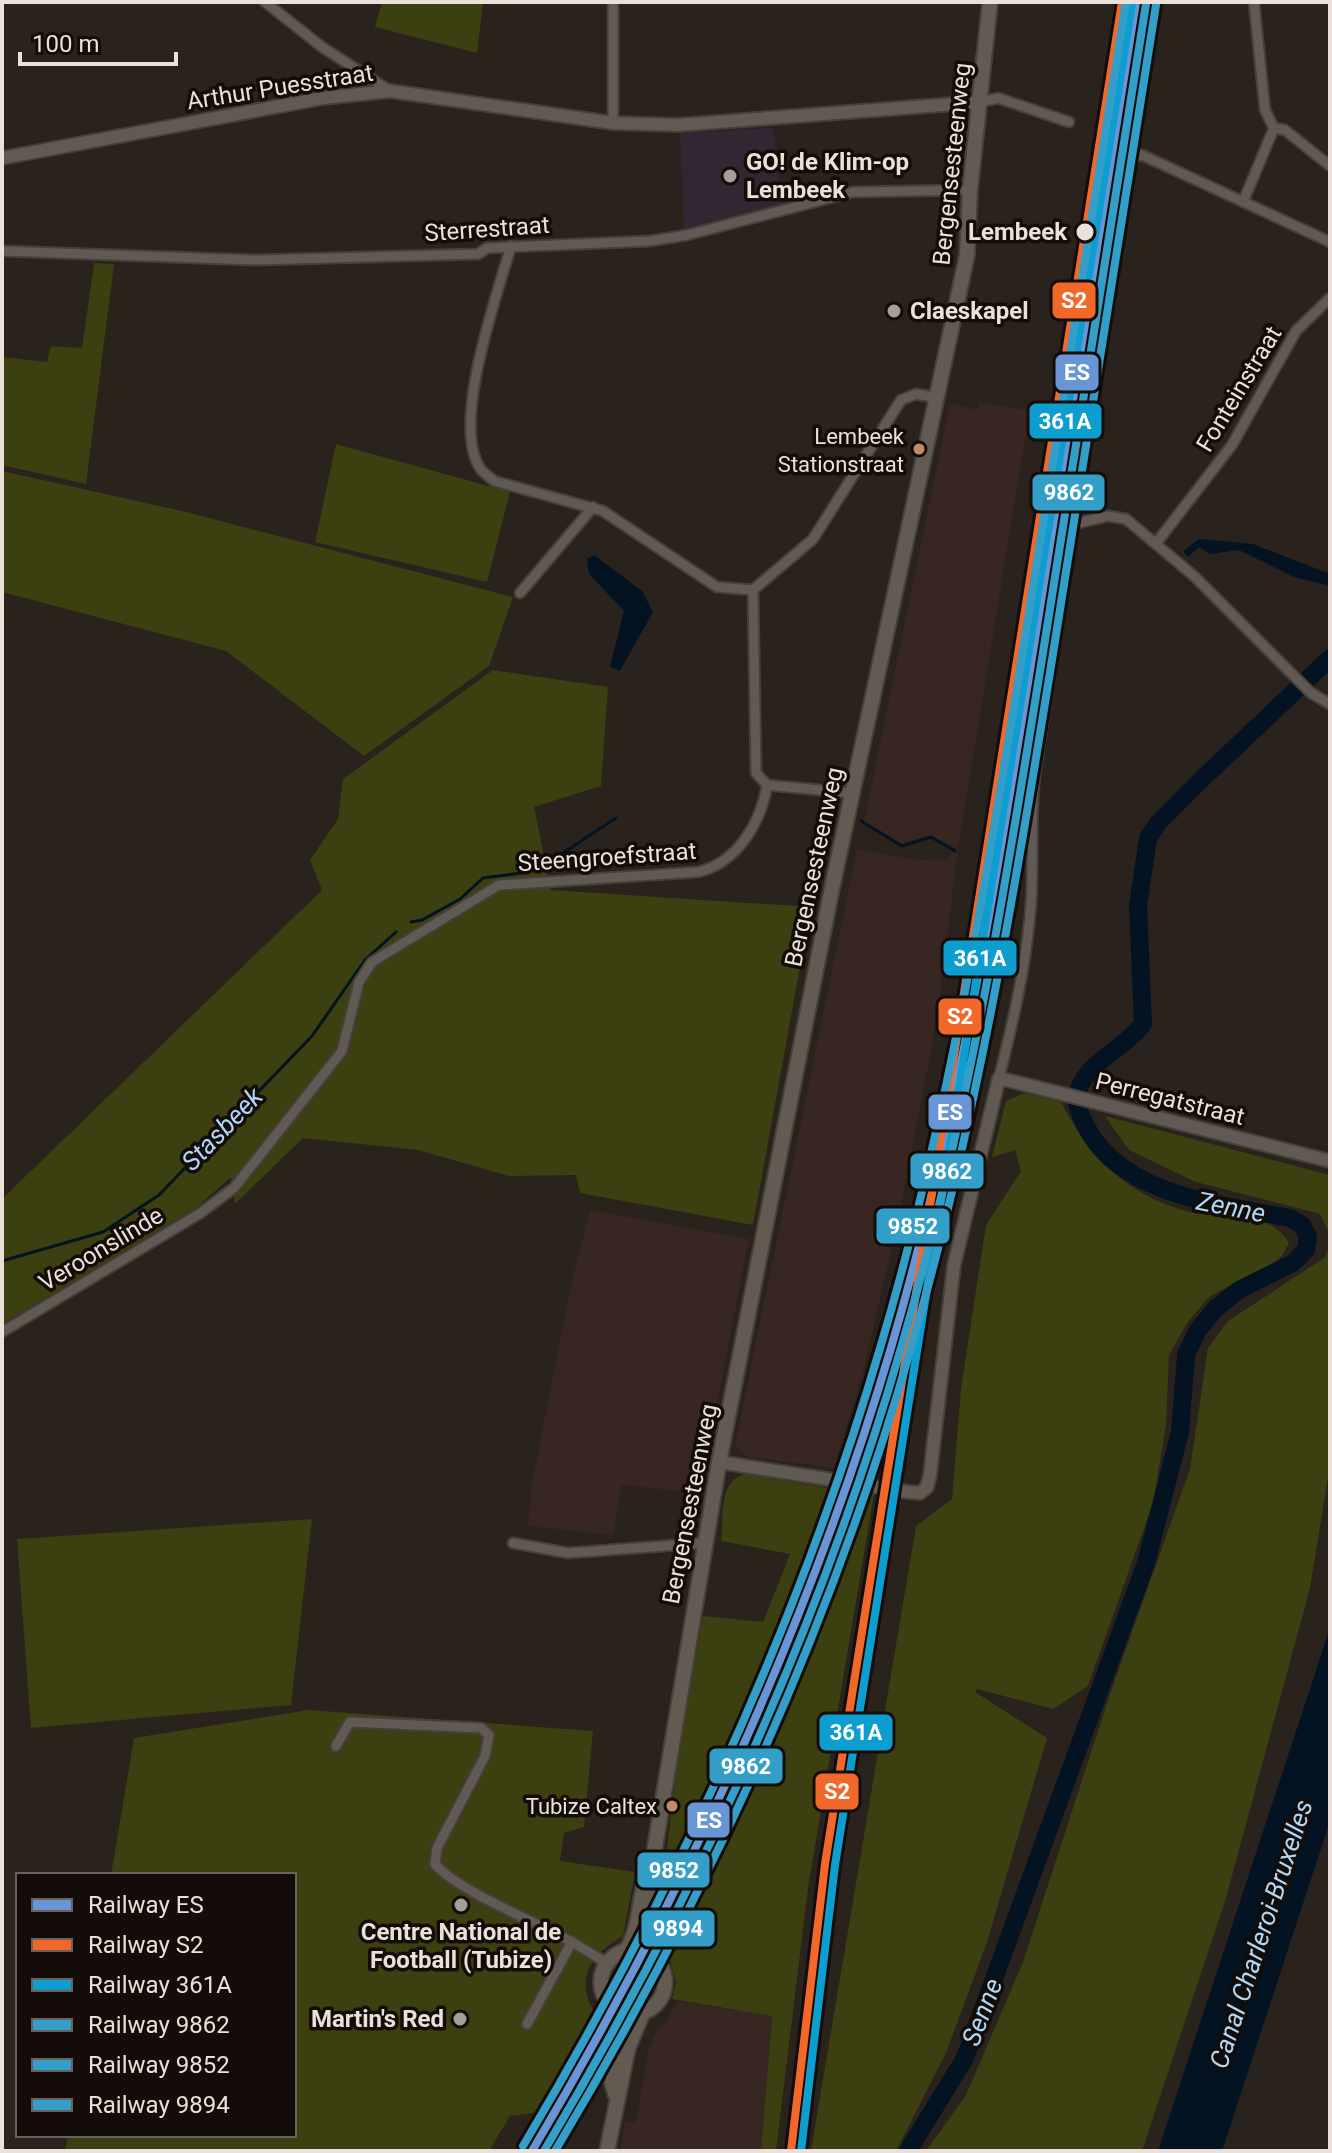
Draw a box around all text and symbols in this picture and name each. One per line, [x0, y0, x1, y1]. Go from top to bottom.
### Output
scale bar [20, 16, 176, 66]
text: 100 m [32, 30, 99, 58]
street label: Arthur Puesstraat [185, 58, 375, 116]
street label: Bergensesteenweg [927, 61, 977, 267]
place label: GO! de Klim-op Lembeek [746, 148, 909, 204]
marker: GO! de Klim-op Lembeek [721, 167, 739, 185]
street label: Sterrestraat [423, 211, 551, 247]
place label: Lembeek [968, 218, 1068, 246]
marker: Lembeek [1074, 221, 1096, 243]
line badge: S2 [1051, 281, 1097, 320]
text: S2 [1061, 288, 1087, 313]
place label: Claeskapel [910, 297, 1029, 325]
marker: Claeskapel [885, 302, 903, 320]
street label: Fonteinstraat [1191, 321, 1288, 457]
line badge: ES [1054, 353, 1100, 392]
text: ES [1064, 360, 1090, 385]
line badge: 361A [1028, 402, 1103, 440]
text: 361A [1039, 409, 1092, 434]
place label: Lembeek Stationstraat [778, 424, 905, 477]
marker: Lembeek Stationstraat [911, 441, 927, 457]
line badge: 9862 [1031, 473, 1106, 512]
text: 9862 [1044, 480, 1094, 505]
street label: Bergensesteenweg [779, 765, 849, 969]
street label: Steengroefstraat [517, 837, 697, 877]
line badge: 361A [942, 939, 1018, 977]
text: 361A [954, 946, 1007, 971]
line badge: S2 [937, 997, 983, 1036]
text: S2 [947, 1004, 973, 1029]
street label: Perregatstraat [1093, 1067, 1248, 1131]
water label: Stasbeek [175, 1080, 270, 1177]
line badge: ES [927, 1093, 973, 1131]
text: ES [937, 1100, 963, 1125]
line badge: 9862 [909, 1152, 985, 1190]
text: 9862 [922, 1159, 972, 1184]
water label: Zenne [1193, 1185, 1268, 1228]
street label: Veroonslinde [34, 1201, 168, 1297]
line badge: 9852 [875, 1207, 951, 1245]
text: 9852 [888, 1214, 938, 1239]
street label: Bergensesteenweg [657, 1402, 723, 1606]
line badge: 361A [818, 1713, 894, 1752]
text: 361A [830, 1720, 883, 1745]
line badge: 9862 [708, 1747, 784, 1785]
text: 9862 [721, 1754, 771, 1779]
line badge: S2 [814, 1772, 860, 1811]
text: S2 [824, 1779, 850, 1804]
place label: Tubize Caltex [526, 1794, 657, 1819]
water label: Canal Charleroi-Bruxelles [1203, 1796, 1319, 2072]
marker: Tubize Caltex [664, 1798, 680, 1814]
line badge: ES [686, 1801, 731, 1839]
text: ES [696, 1808, 722, 1833]
line badge: 9852 [636, 1851, 711, 1889]
text: 9852 [649, 1858, 699, 1883]
legend [16, 1873, 296, 2137]
text: Railway ES [88, 1891, 204, 1919]
marker: Centre National de Football (Tubize) [452, 1896, 470, 1914]
line badge: 9894 [640, 1909, 716, 1948]
text: 9894 [653, 1916, 704, 1941]
place label: Centre National de Football (Tubize) [361, 1918, 561, 1974]
text: Railway S2 [88, 1931, 203, 1959]
text: Railway 361A [88, 1971, 232, 1999]
water label: Senne [956, 1974, 1008, 2050]
place label: Martin's Red [311, 2005, 444, 2033]
marker: Martin's Red [451, 2010, 469, 2028]
text: Railway 9862 [88, 2011, 230, 2039]
text: Railway 9852 [88, 2051, 230, 2079]
text: Railway 9894 [88, 2091, 230, 2119]

